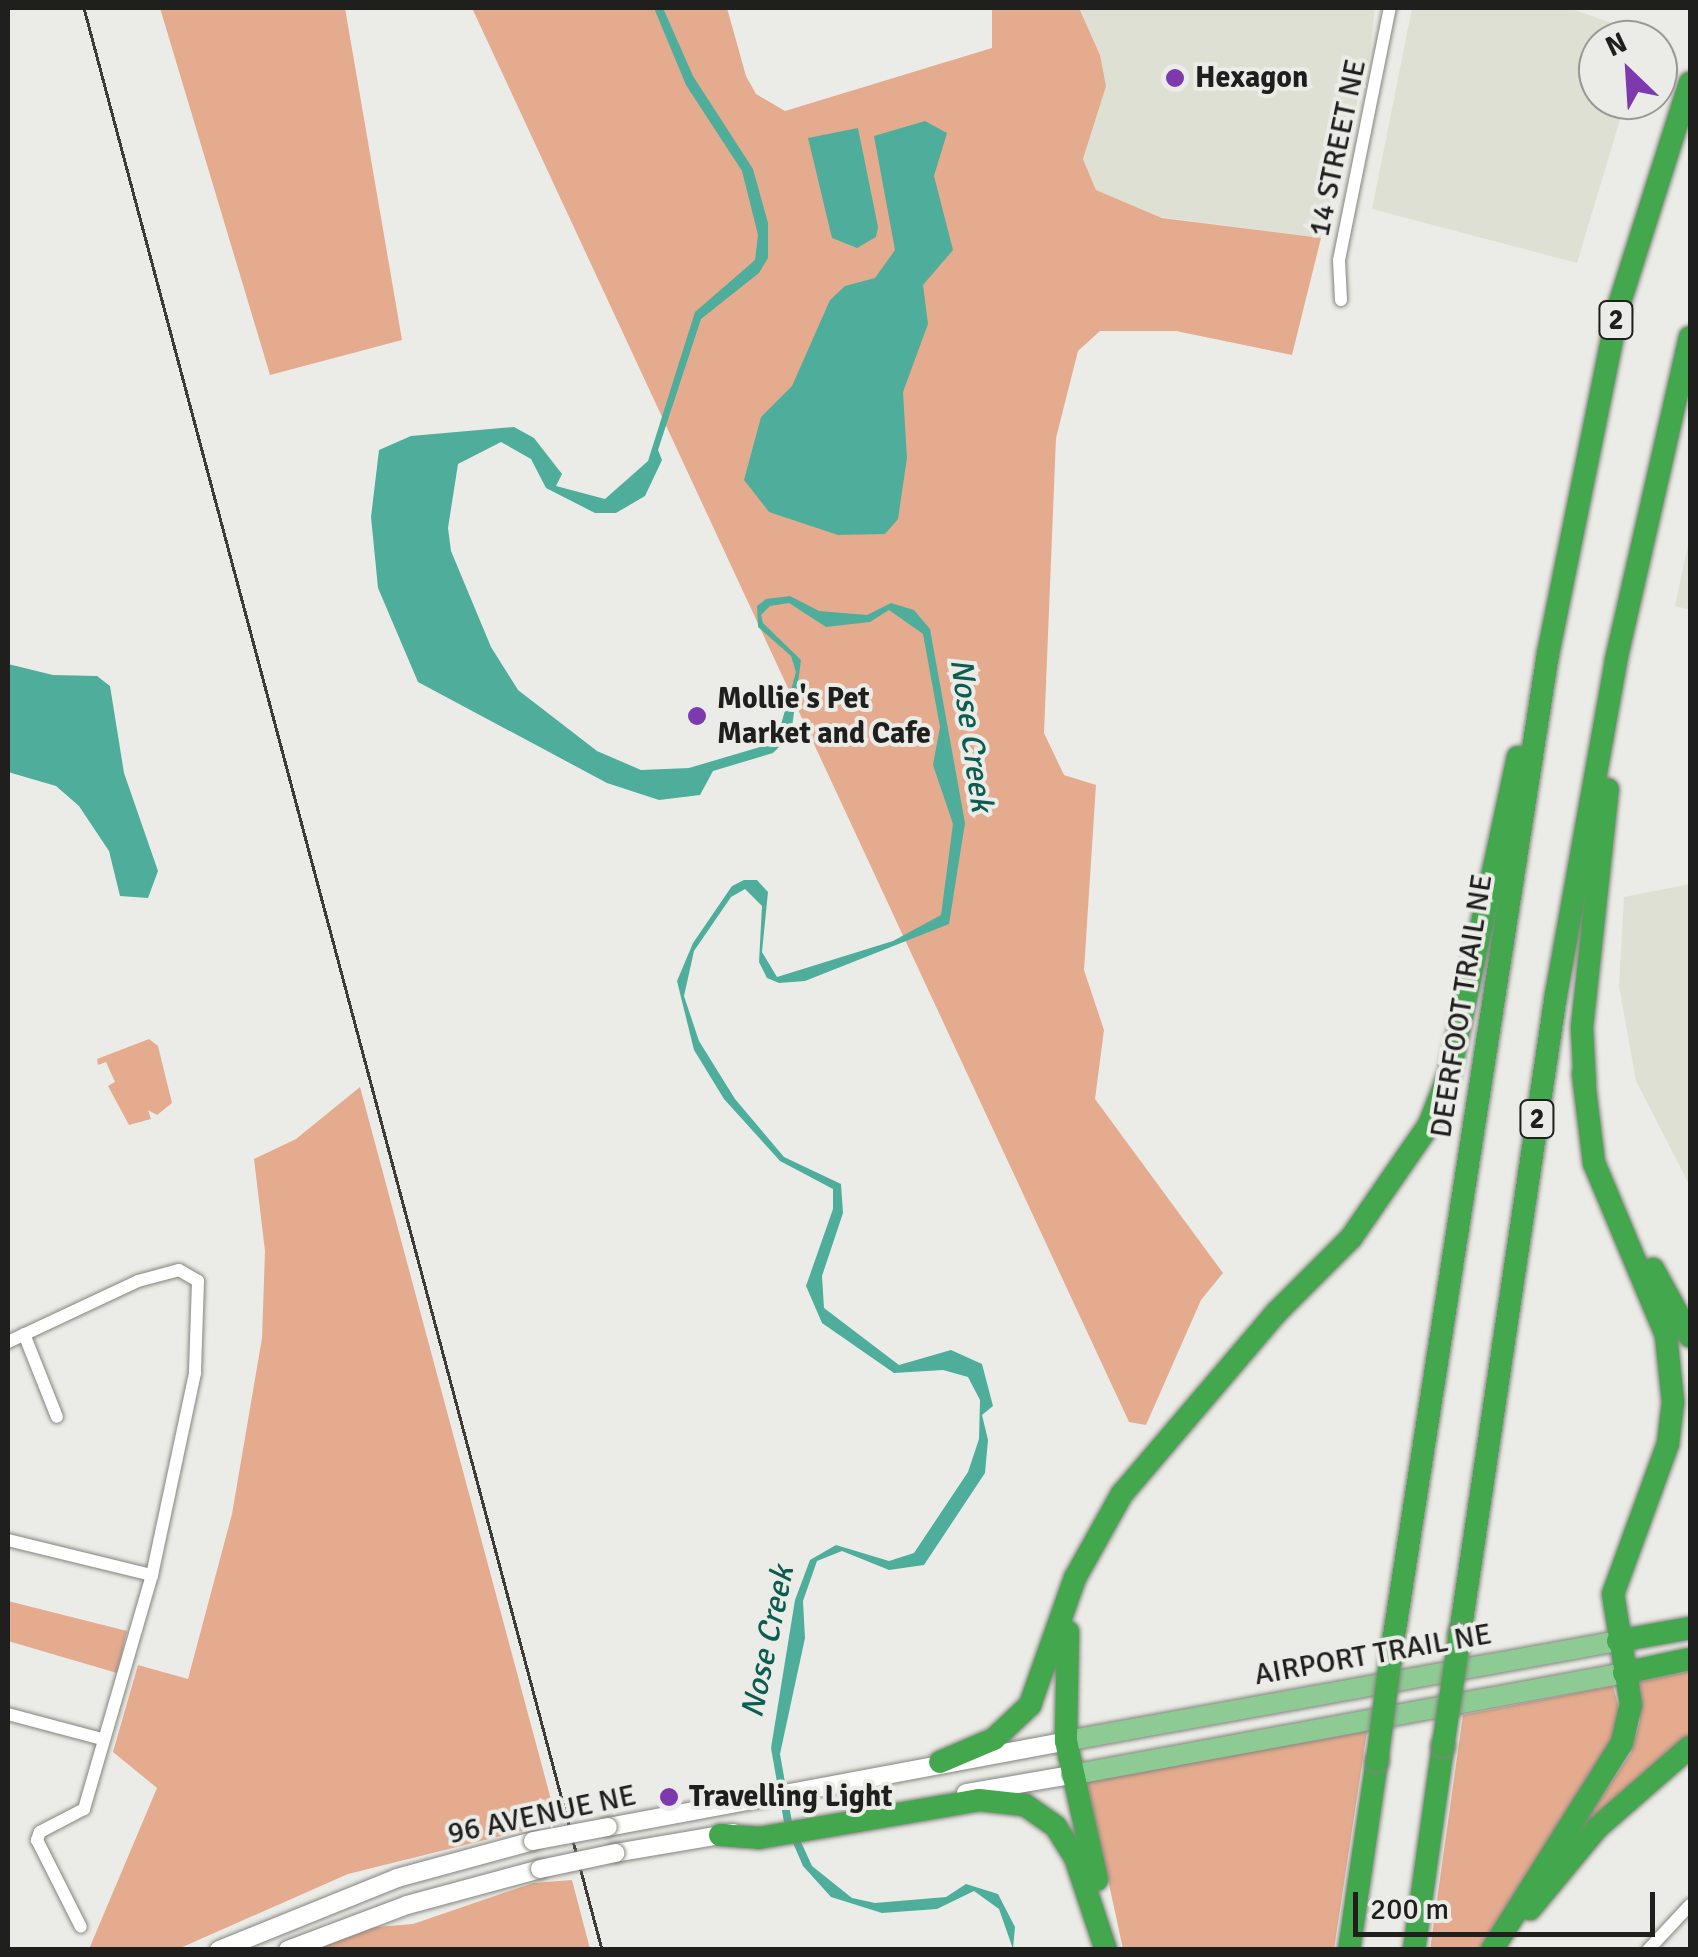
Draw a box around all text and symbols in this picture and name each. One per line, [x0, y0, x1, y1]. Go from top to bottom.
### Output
north arrow [1578, 20, 1678, 120]
text: N [1600, 25, 1632, 64]
street label: 14 STREET NE [1302, 56, 1374, 240]
place label: Hexagon [1195, 60, 1308, 96]
marker: Hexagon [1164, 67, 1186, 89]
road number: 2 [1596, 297, 1636, 343]
water label: Nose Creek [941, 656, 1001, 814]
place label: Mollie's Pet Market and Cafe [717, 681, 931, 752]
marker: Mollie's Pet Market and Cafe [686, 705, 708, 727]
street label: DEERFOOT TRAIL NE [1423, 872, 1501, 1140]
road number: 2 [1517, 1096, 1557, 1142]
water label: Nose Creek [733, 1563, 803, 1721]
street label: AIRPORT TRAIL NE [1252, 1616, 1494, 1694]
street label: 96 AVENUE NE [445, 1777, 639, 1853]
place label: Travelling Light [689, 1779, 892, 1815]
marker: Travelling Light [658, 1786, 680, 1808]
scale bar [1358, 1872, 1660, 1934]
text: 200 m [1370, 1891, 1449, 1928]

